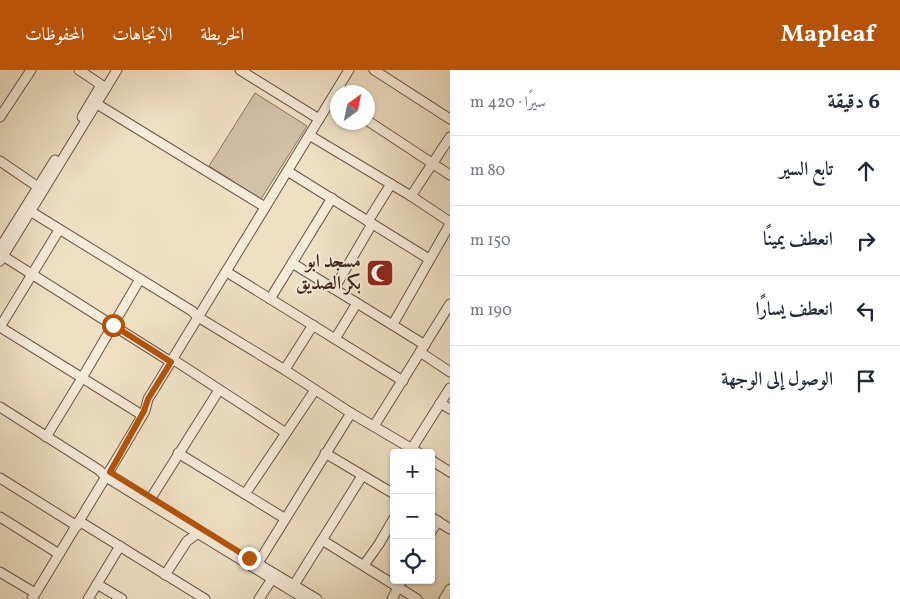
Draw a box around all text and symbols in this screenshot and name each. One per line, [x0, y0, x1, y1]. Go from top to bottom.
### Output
text: Mapleaf [781, 18, 875, 52]
text: المحفوظات [25, 23, 84, 48]
text: الاتجاهات [112, 23, 172, 48]
text: الخريطة [200, 23, 244, 48]
north arrow [330, 85, 375, 130]
text: 6 دقيقة [828, 88, 880, 117]
text: سيرًا · 420 m [470, 92, 546, 114]
text: تابع السير [780, 157, 833, 183]
icon: ahead [852, 157, 880, 185]
text: 80 m [470, 160, 505, 182]
text: انعطف يمينًا [763, 227, 833, 253]
icon: right [852, 227, 880, 255]
text: 150 m [470, 230, 511, 252]
place label: مسجد ابو بكر الصديق [296, 249, 361, 297]
mosque icon: مسجد ابو بكر الصديق [365, 258, 395, 288]
text: انعطف يسارًا [755, 297, 833, 323]
icon: left [852, 297, 880, 325]
text: 190 m [470, 300, 512, 322]
route start [102, 314, 125, 337]
text: الوصول إلى الوجهة [721, 367, 833, 393]
icon: arrive [852, 367, 880, 395]
map controls [390, 449, 435, 584]
button: + [390, 449, 435, 494]
button: − [390, 494, 435, 539]
button: locate [390, 539, 435, 584]
route end [238, 547, 261, 570]

